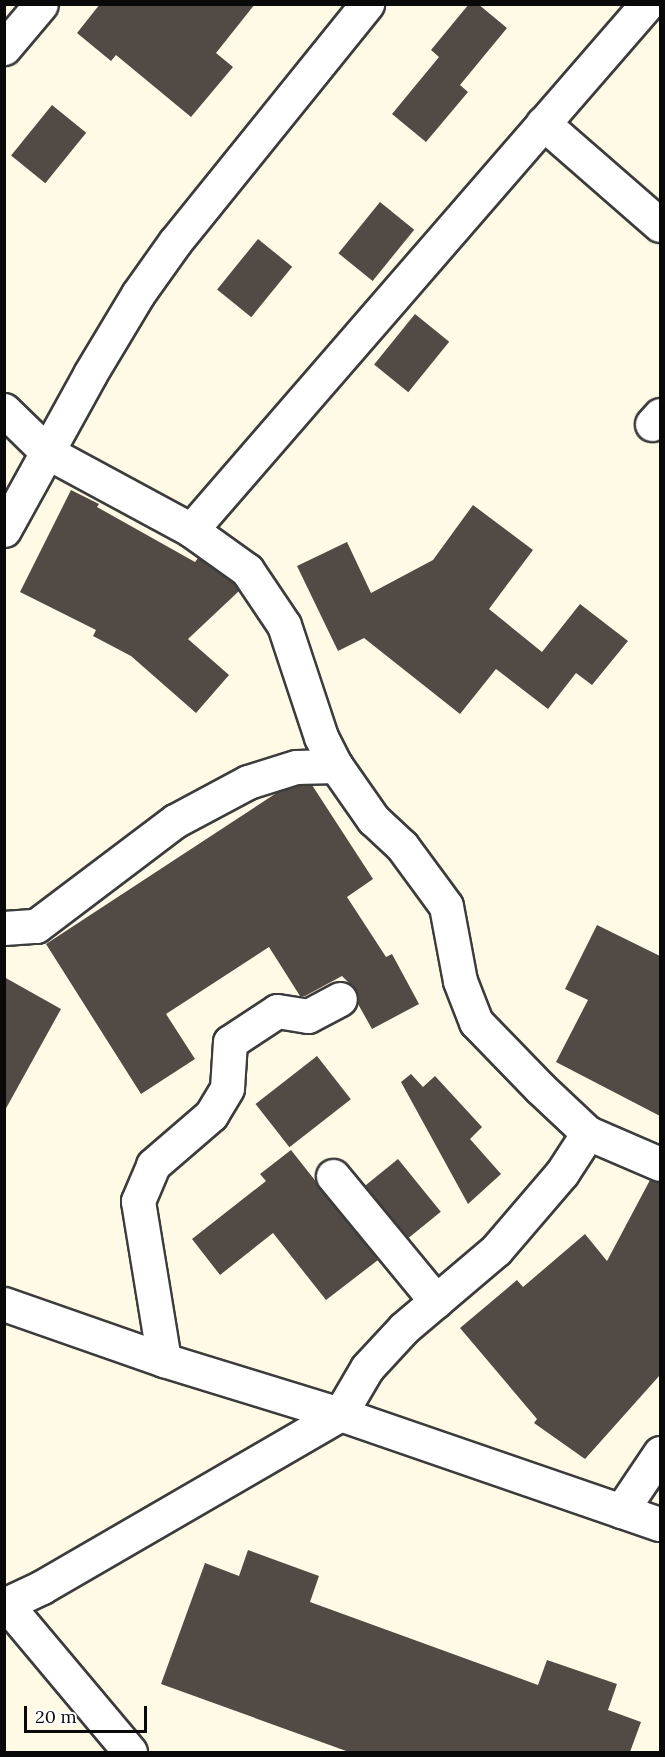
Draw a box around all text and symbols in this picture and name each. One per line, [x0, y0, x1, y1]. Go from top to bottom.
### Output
scale bar [27, 1694, 150, 1732]
text: 20 m [35, 1705, 77, 1728]

